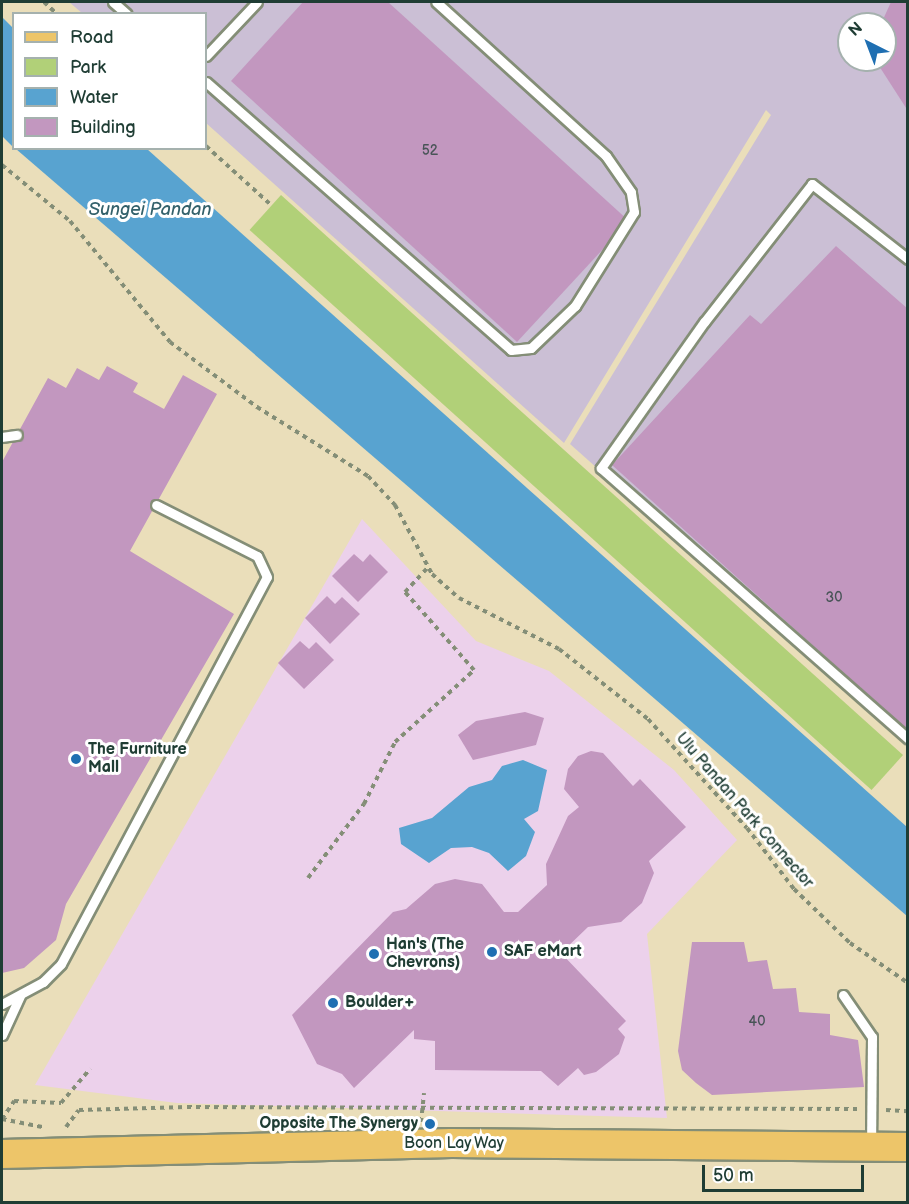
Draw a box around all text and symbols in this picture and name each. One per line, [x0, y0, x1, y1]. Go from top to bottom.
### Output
legend [12, 12, 207, 150]
north arrow [837, 12, 897, 72]
text: N [845, 19, 867, 41]
text: Road [70, 27, 114, 48]
text: Park [70, 57, 106, 78]
text: Water [70, 87, 118, 108]
text: Building [70, 117, 136, 138]
house number: 52 [422, 143, 438, 159]
water label: Sungei Pandan [88, 199, 212, 221]
house number: 30 [826, 590, 842, 606]
street label: Ulu Pandan Park Connector [671, 729, 817, 893]
place label: The Furniture Mall [88, 740, 187, 778]
marker: The Furniture Mall [69, 752, 83, 766]
place label: Han's (The Chevrons) [386, 935, 464, 973]
place label: SAF eMart [504, 942, 582, 962]
marker: SAF eMart [485, 945, 499, 959]
marker: Han's (The Chevrons) [367, 947, 381, 961]
place label: Boulder+ [345, 993, 415, 1013]
marker: Boulder+ [326, 996, 340, 1010]
house number: 40 [749, 1014, 765, 1030]
place label: Opposite The Synergy [259, 1114, 418, 1134]
marker: Opposite The Synergy [423, 1117, 437, 1131]
street label: Boon Lay Way [403, 1134, 505, 1154]
scale bar [705, 1153, 867, 1191]
text: 50 m [713, 1165, 754, 1186]

